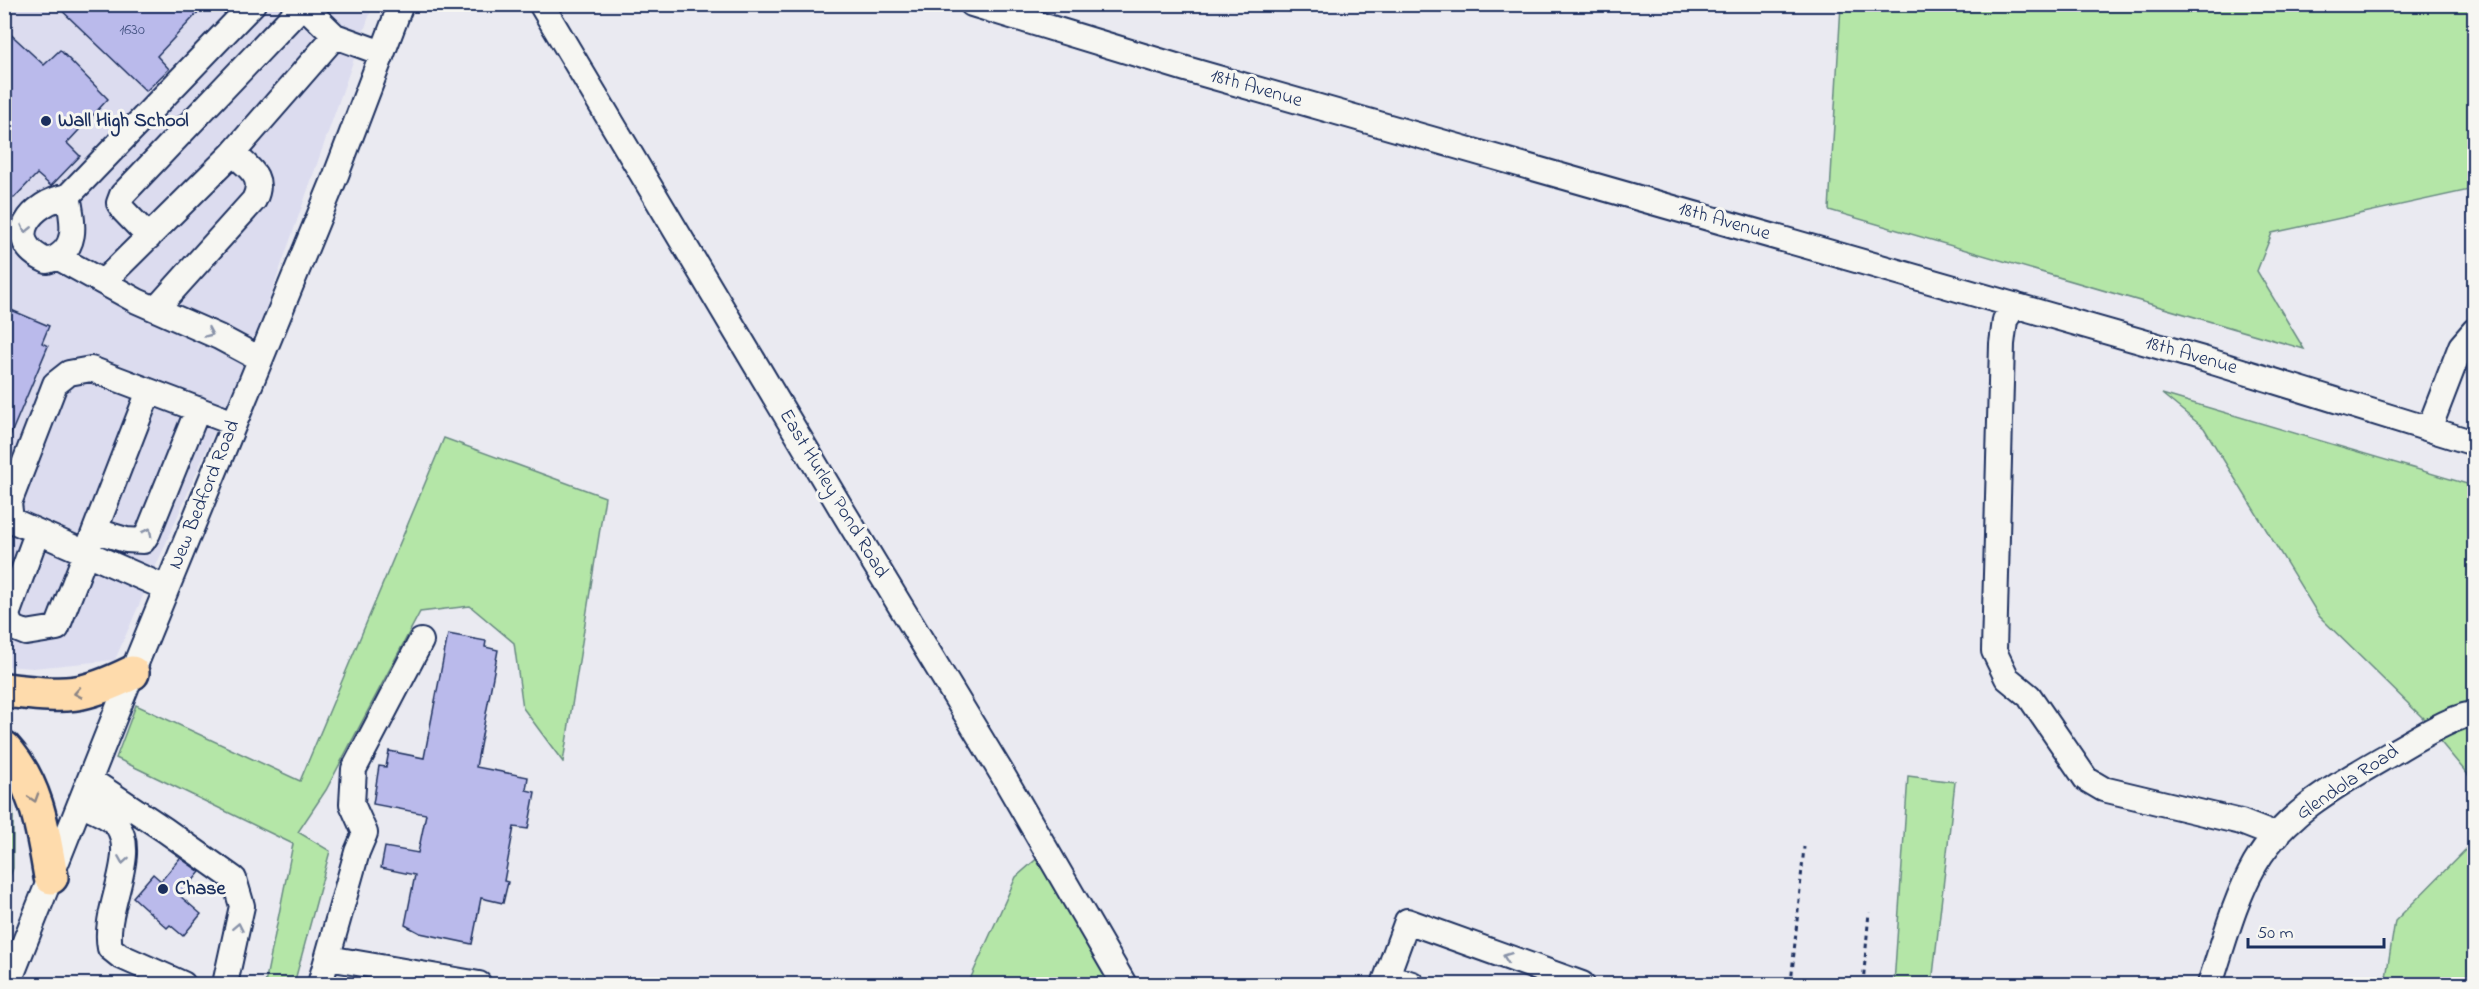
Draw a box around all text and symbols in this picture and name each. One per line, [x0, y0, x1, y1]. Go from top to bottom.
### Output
house number: 1630 [119, 18, 145, 42]
street label: 18th Avenue [1206, 62, 1306, 116]
place label: Wall High School [58, 107, 189, 137]
marker: Wall High School [39, 114, 53, 128]
street label: 18th Avenue [1674, 195, 1774, 249]
one-way arrow [20, 224, 33, 234]
one-way arrow [203, 325, 214, 337]
street label: 18th Avenue [2141, 329, 2241, 383]
street label: East Hurley Pond Road [771, 404, 895, 584]
street label: New Bedford Road [162, 416, 248, 574]
one-way arrow [141, 527, 152, 538]
one-way arrow [73, 687, 82, 699]
street label: Glendola Road [2291, 738, 2405, 828]
one-way arrow [27, 792, 39, 803]
one-way arrow [117, 854, 130, 864]
place label: Chase [175, 875, 226, 904]
marker: Chase [156, 882, 170, 896]
scale bar [2248, 911, 2384, 949]
text: 50 m [2257, 921, 2294, 947]
one-way arrow [231, 923, 244, 933]
one-way arrow [1502, 952, 1513, 965]

